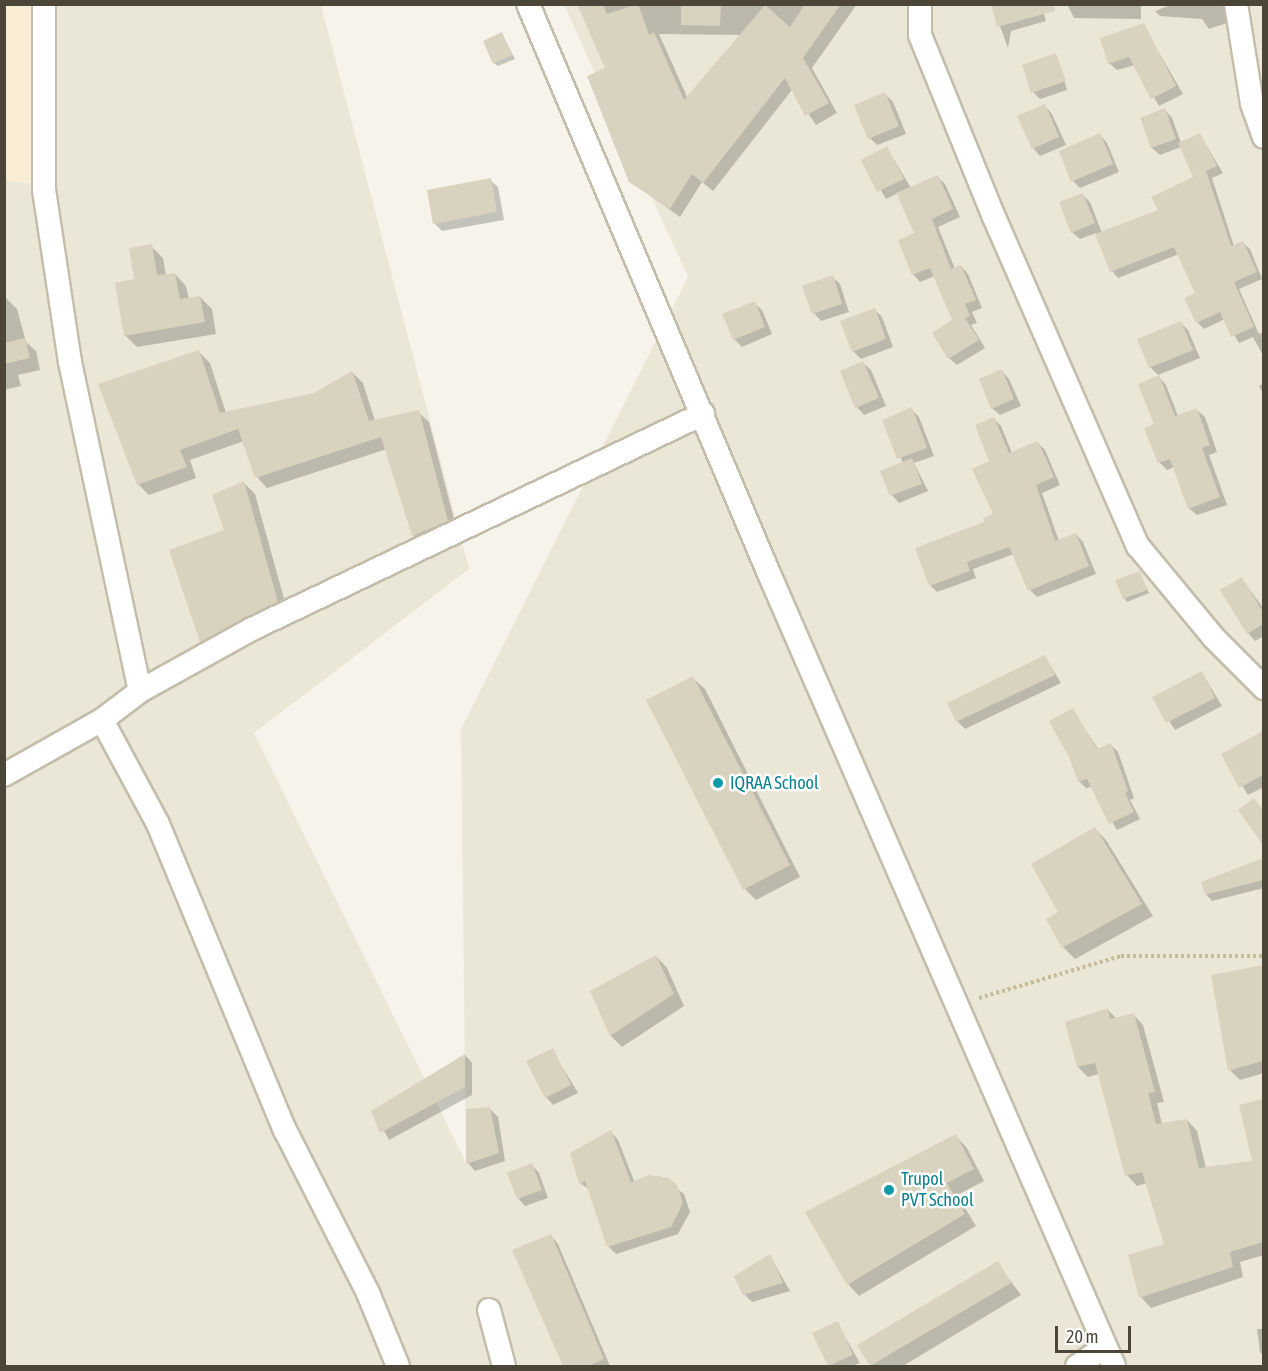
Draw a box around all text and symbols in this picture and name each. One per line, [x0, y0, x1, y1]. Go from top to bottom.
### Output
place label: IQRAA School [730, 772, 819, 794]
marker: IQRAA School [711, 776, 725, 790]
place label: Trupol PVT School [901, 1169, 974, 1212]
marker: Trupol PVT School [882, 1183, 896, 1197]
scale bar [1058, 1314, 1134, 1352]
text: 20 m [1066, 1326, 1098, 1347]

